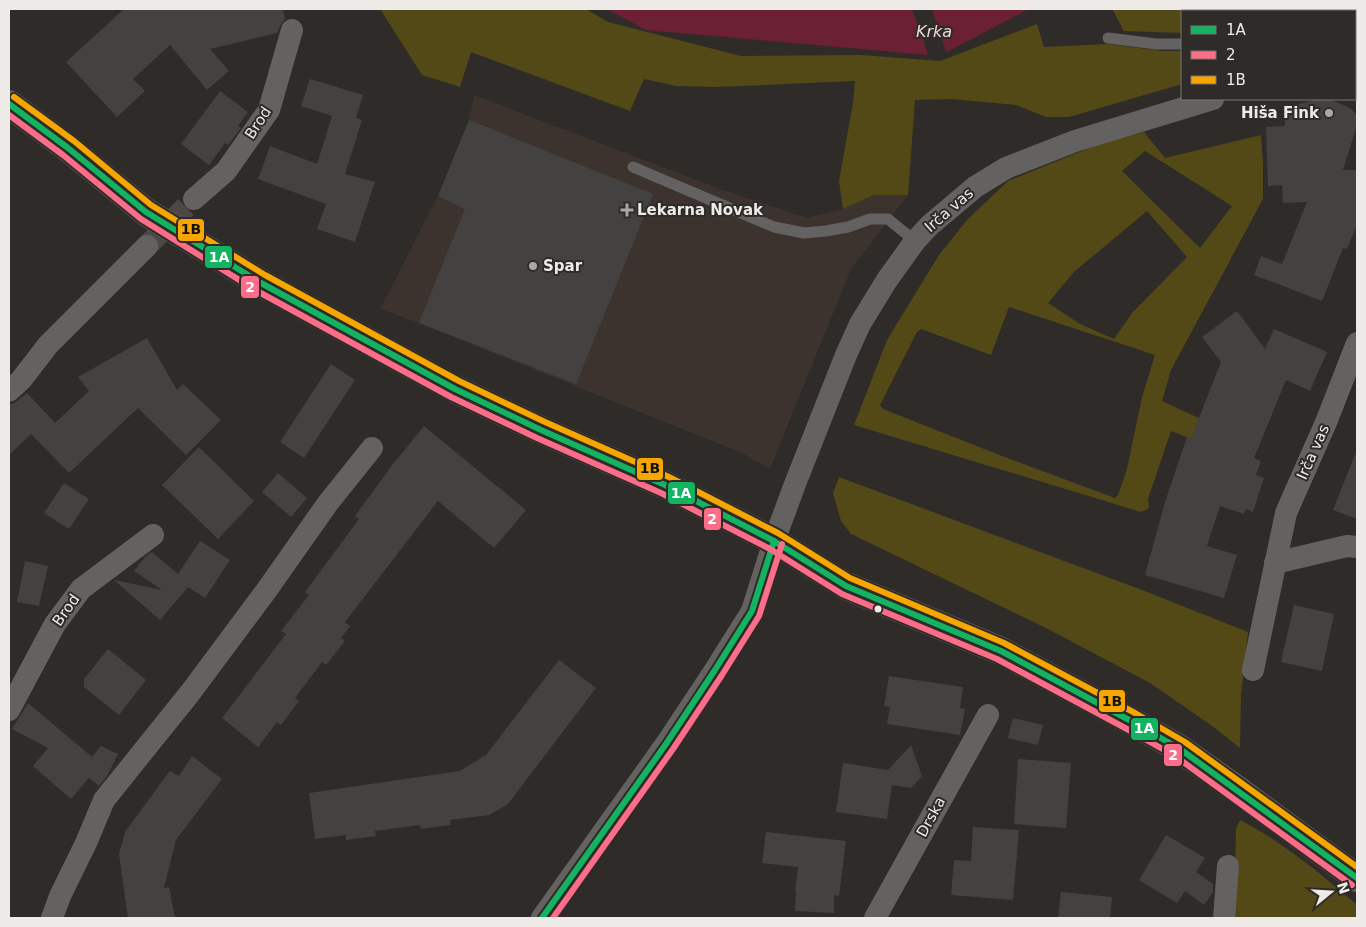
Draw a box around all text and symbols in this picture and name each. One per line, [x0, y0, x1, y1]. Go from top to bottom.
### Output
legend [1181, 10, 1356, 100]
text: 1A [1226, 21, 1247, 39]
water label: Krka [916, 22, 952, 41]
text: 2 [1226, 46, 1236, 64]
text: 1B [1226, 71, 1246, 89]
street label: Brod [241, 103, 275, 143]
place label: Hiša Fink [1241, 104, 1320, 122]
marker: Hiša Fink [1323, 107, 1335, 119]
street label: Irča vas [921, 184, 977, 236]
place label: Lekarna Novak [637, 201, 764, 219]
marker: Lekarna Novak [621, 204, 633, 216]
line badge: 1B [177, 218, 205, 242]
text: 1B [181, 221, 201, 237]
line badge: 1A [204, 245, 233, 269]
text: 1A [209, 249, 229, 265]
place label: Spar [543, 257, 583, 275]
marker: Spar [527, 260, 539, 272]
line badge: 2 [240, 275, 260, 299]
text: 2 [245, 279, 255, 295]
street label: Irča vas [1293, 422, 1333, 482]
line badge: 1B [636, 457, 664, 481]
text: 1B [640, 460, 660, 476]
line badge: 1A [667, 481, 696, 505]
text: 1A [671, 485, 691, 501]
line badge: 2 [703, 507, 722, 531]
text: 2 [707, 511, 717, 527]
street label: Brod [49, 591, 83, 629]
unlabelled marker [873, 604, 883, 614]
line badge: 1B [1098, 689, 1126, 713]
text: 1B [1102, 693, 1122, 709]
line badge: 1A [1130, 717, 1159, 741]
text: 1A [1134, 720, 1154, 736]
line badge: 2 [1163, 743, 1183, 767]
text: 2 [1168, 747, 1178, 763]
street label: Drska [913, 794, 949, 840]
north arrow [1306, 867, 1356, 917]
text: N [1334, 880, 1353, 896]

